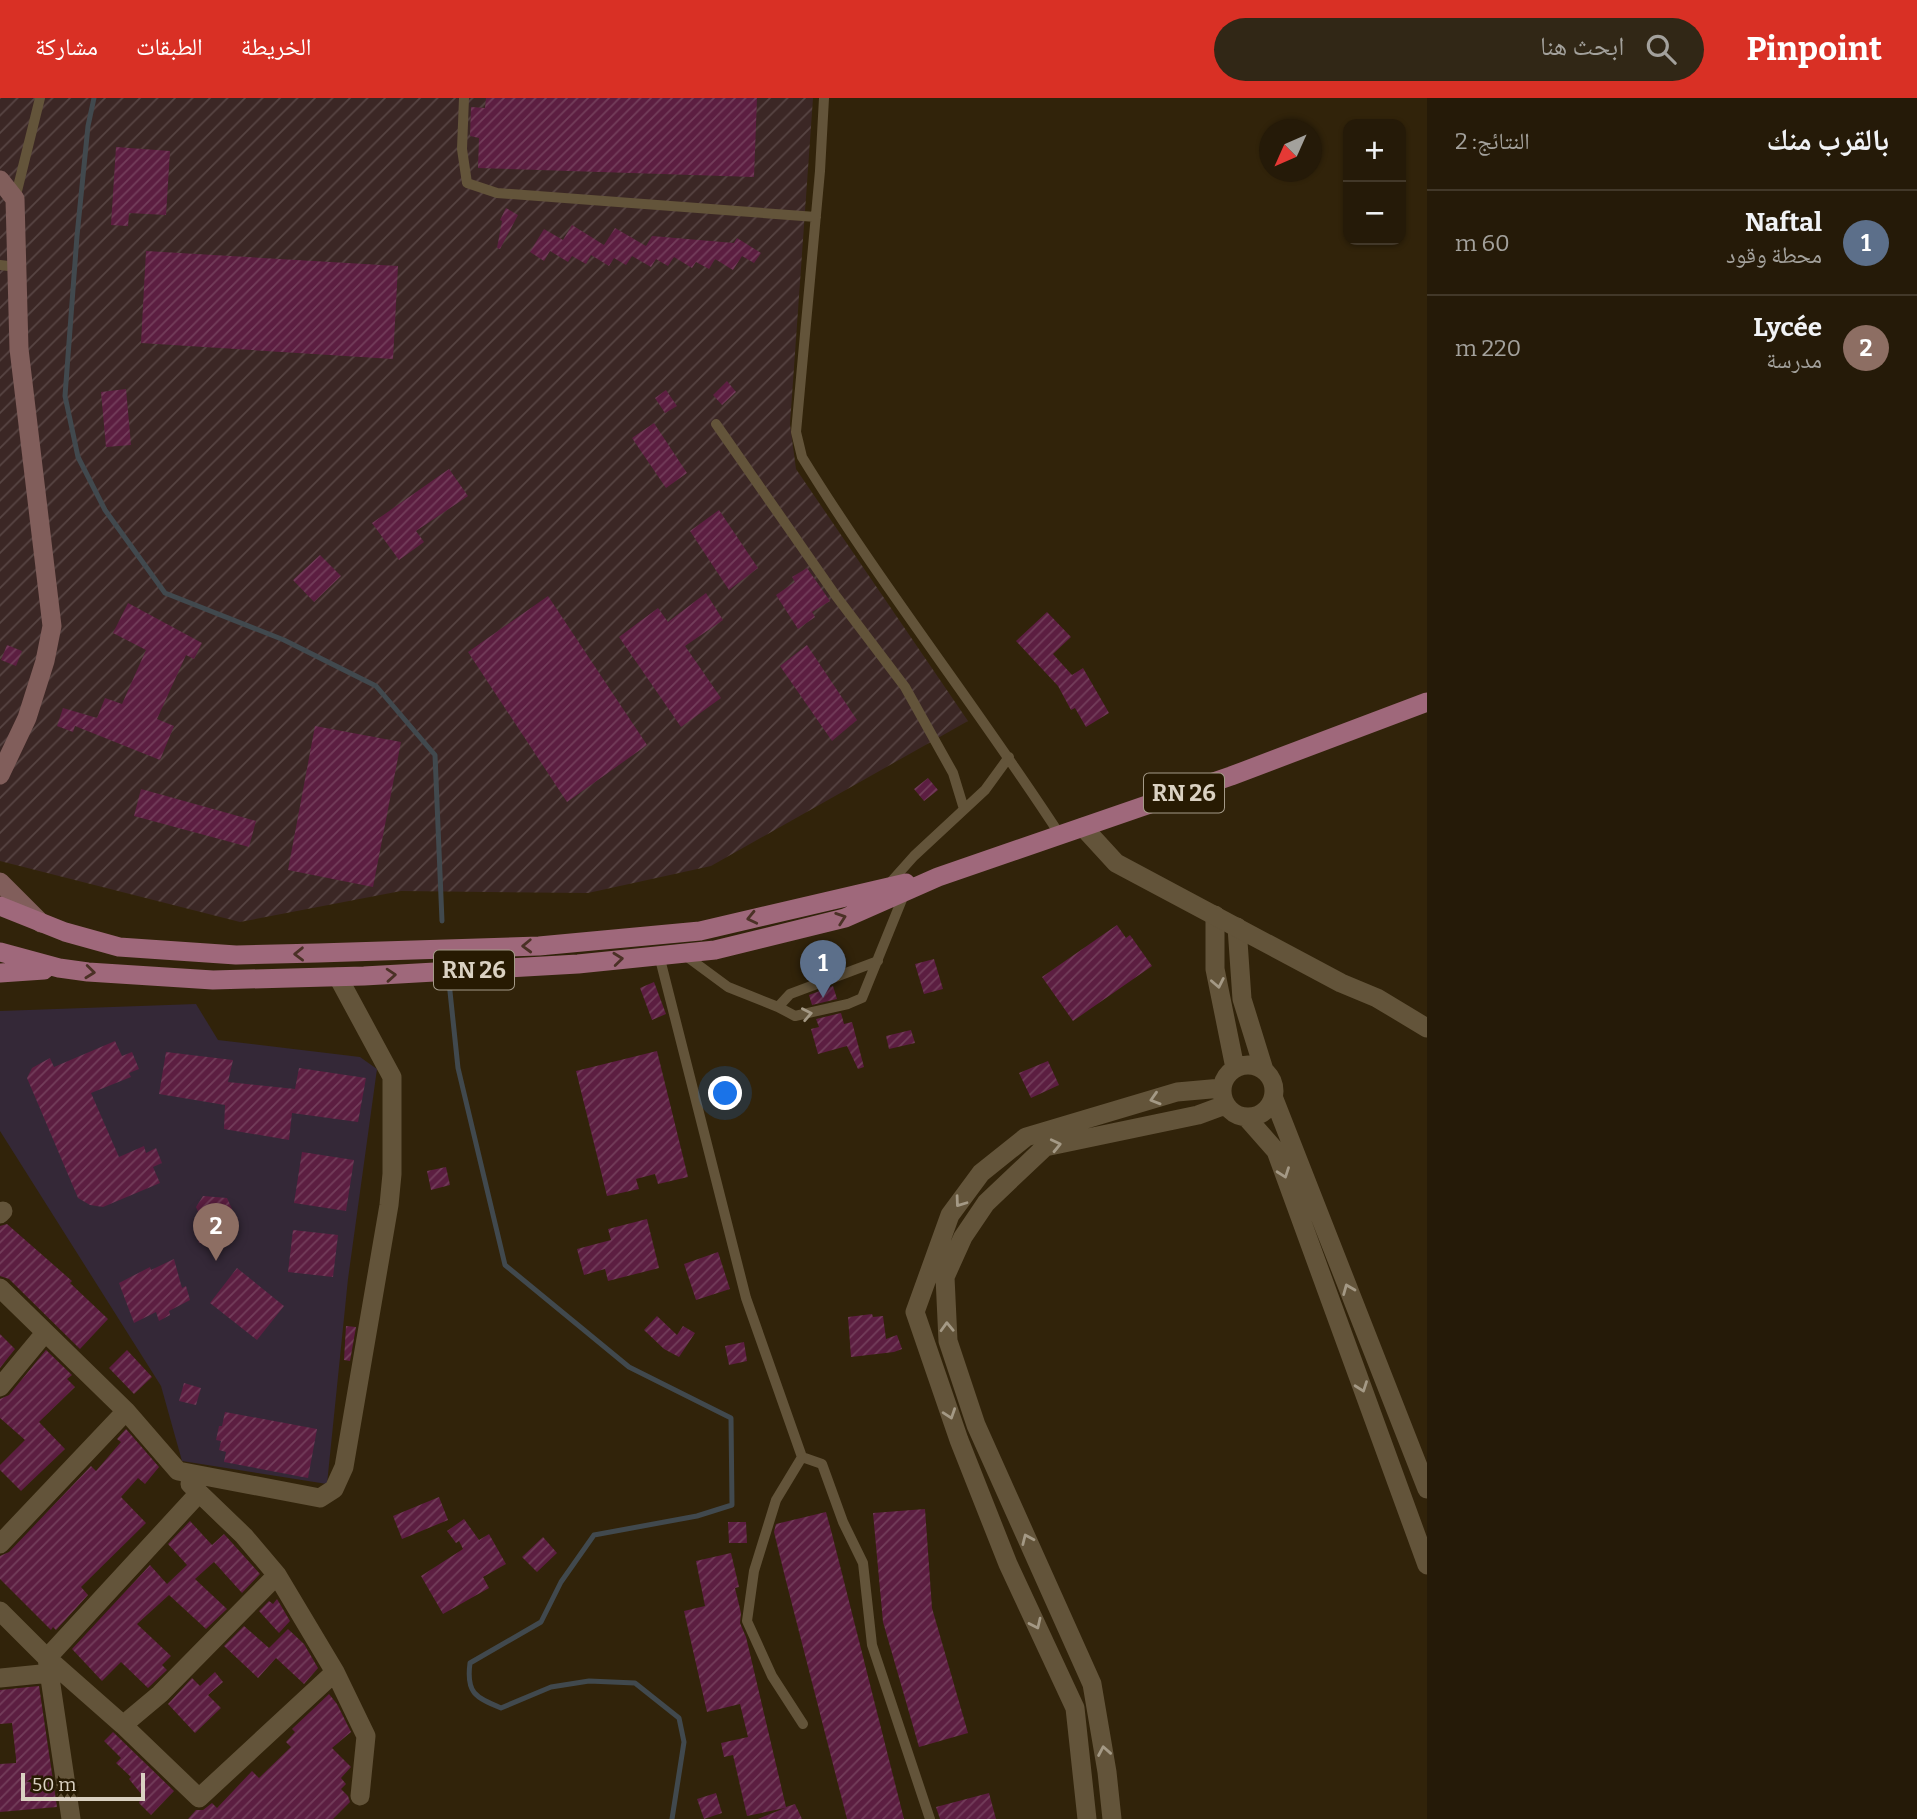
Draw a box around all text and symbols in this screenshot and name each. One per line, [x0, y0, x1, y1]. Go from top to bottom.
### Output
search box [1214, 18, 1704, 81]
text: Pinpoint [1746, 29, 1882, 69]
icon: search [1642, 30, 1680, 68]
text: ابحث هنا [1540, 31, 1624, 62]
text: مشاركة [35, 33, 98, 61]
text: الطبقات [136, 33, 203, 61]
text: الخريطة [241, 33, 311, 61]
north arrow [1259, 119, 1322, 182]
map controls [1343, 119, 1406, 245]
button: + [1343, 119, 1406, 182]
text: بالقرب منك [1767, 122, 1889, 158]
text: النتائج: 2 [1455, 127, 1530, 155]
button: − [1343, 182, 1406, 245]
text: Naftal [1745, 207, 1822, 238]
text: 60 m [1455, 229, 1510, 257]
text: 1 [1861, 229, 1871, 257]
text: محطة وقود [1726, 241, 1822, 269]
text: Lycée [1753, 312, 1822, 343]
text: 220 m [1455, 334, 1521, 362]
text: 2 [1860, 334, 1872, 362]
text: مدرسة [1766, 346, 1822, 374]
road number: RN 26 [1144, 774, 1224, 813]
one-way arrow [746, 910, 758, 924]
one-way arrow [834, 912, 846, 926]
one-way arrow [521, 938, 531, 954]
pin: 1 [800, 940, 846, 998]
one-way arrow [294, 946, 305, 961]
road number: RN 26 [434, 950, 514, 990]
one-way arrow [613, 952, 624, 967]
one-way arrow [85, 964, 96, 979]
one-way arrow [386, 967, 397, 982]
one-way arrow [1210, 977, 1225, 989]
one-way arrow [801, 1007, 813, 1022]
your location [708, 1076, 742, 1110]
one-way arrow [1149, 1091, 1161, 1106]
one-way arrow [1050, 1138, 1062, 1153]
one-way arrow [1276, 1166, 1290, 1178]
one-way arrow [956, 1194, 968, 1207]
pin: 2 [193, 1203, 239, 1261]
one-way arrow [1342, 1284, 1356, 1296]
one-way arrow [940, 1321, 955, 1332]
one-way arrow [1354, 1380, 1368, 1392]
one-way arrow [942, 1407, 956, 1419]
one-way arrow [1021, 1533, 1035, 1546]
one-way arrow [1028, 1617, 1042, 1629]
one-way arrow [1097, 1745, 1112, 1757]
scale bar [21, 1770, 145, 1802]
text: 50 m [32, 1773, 76, 1796]

